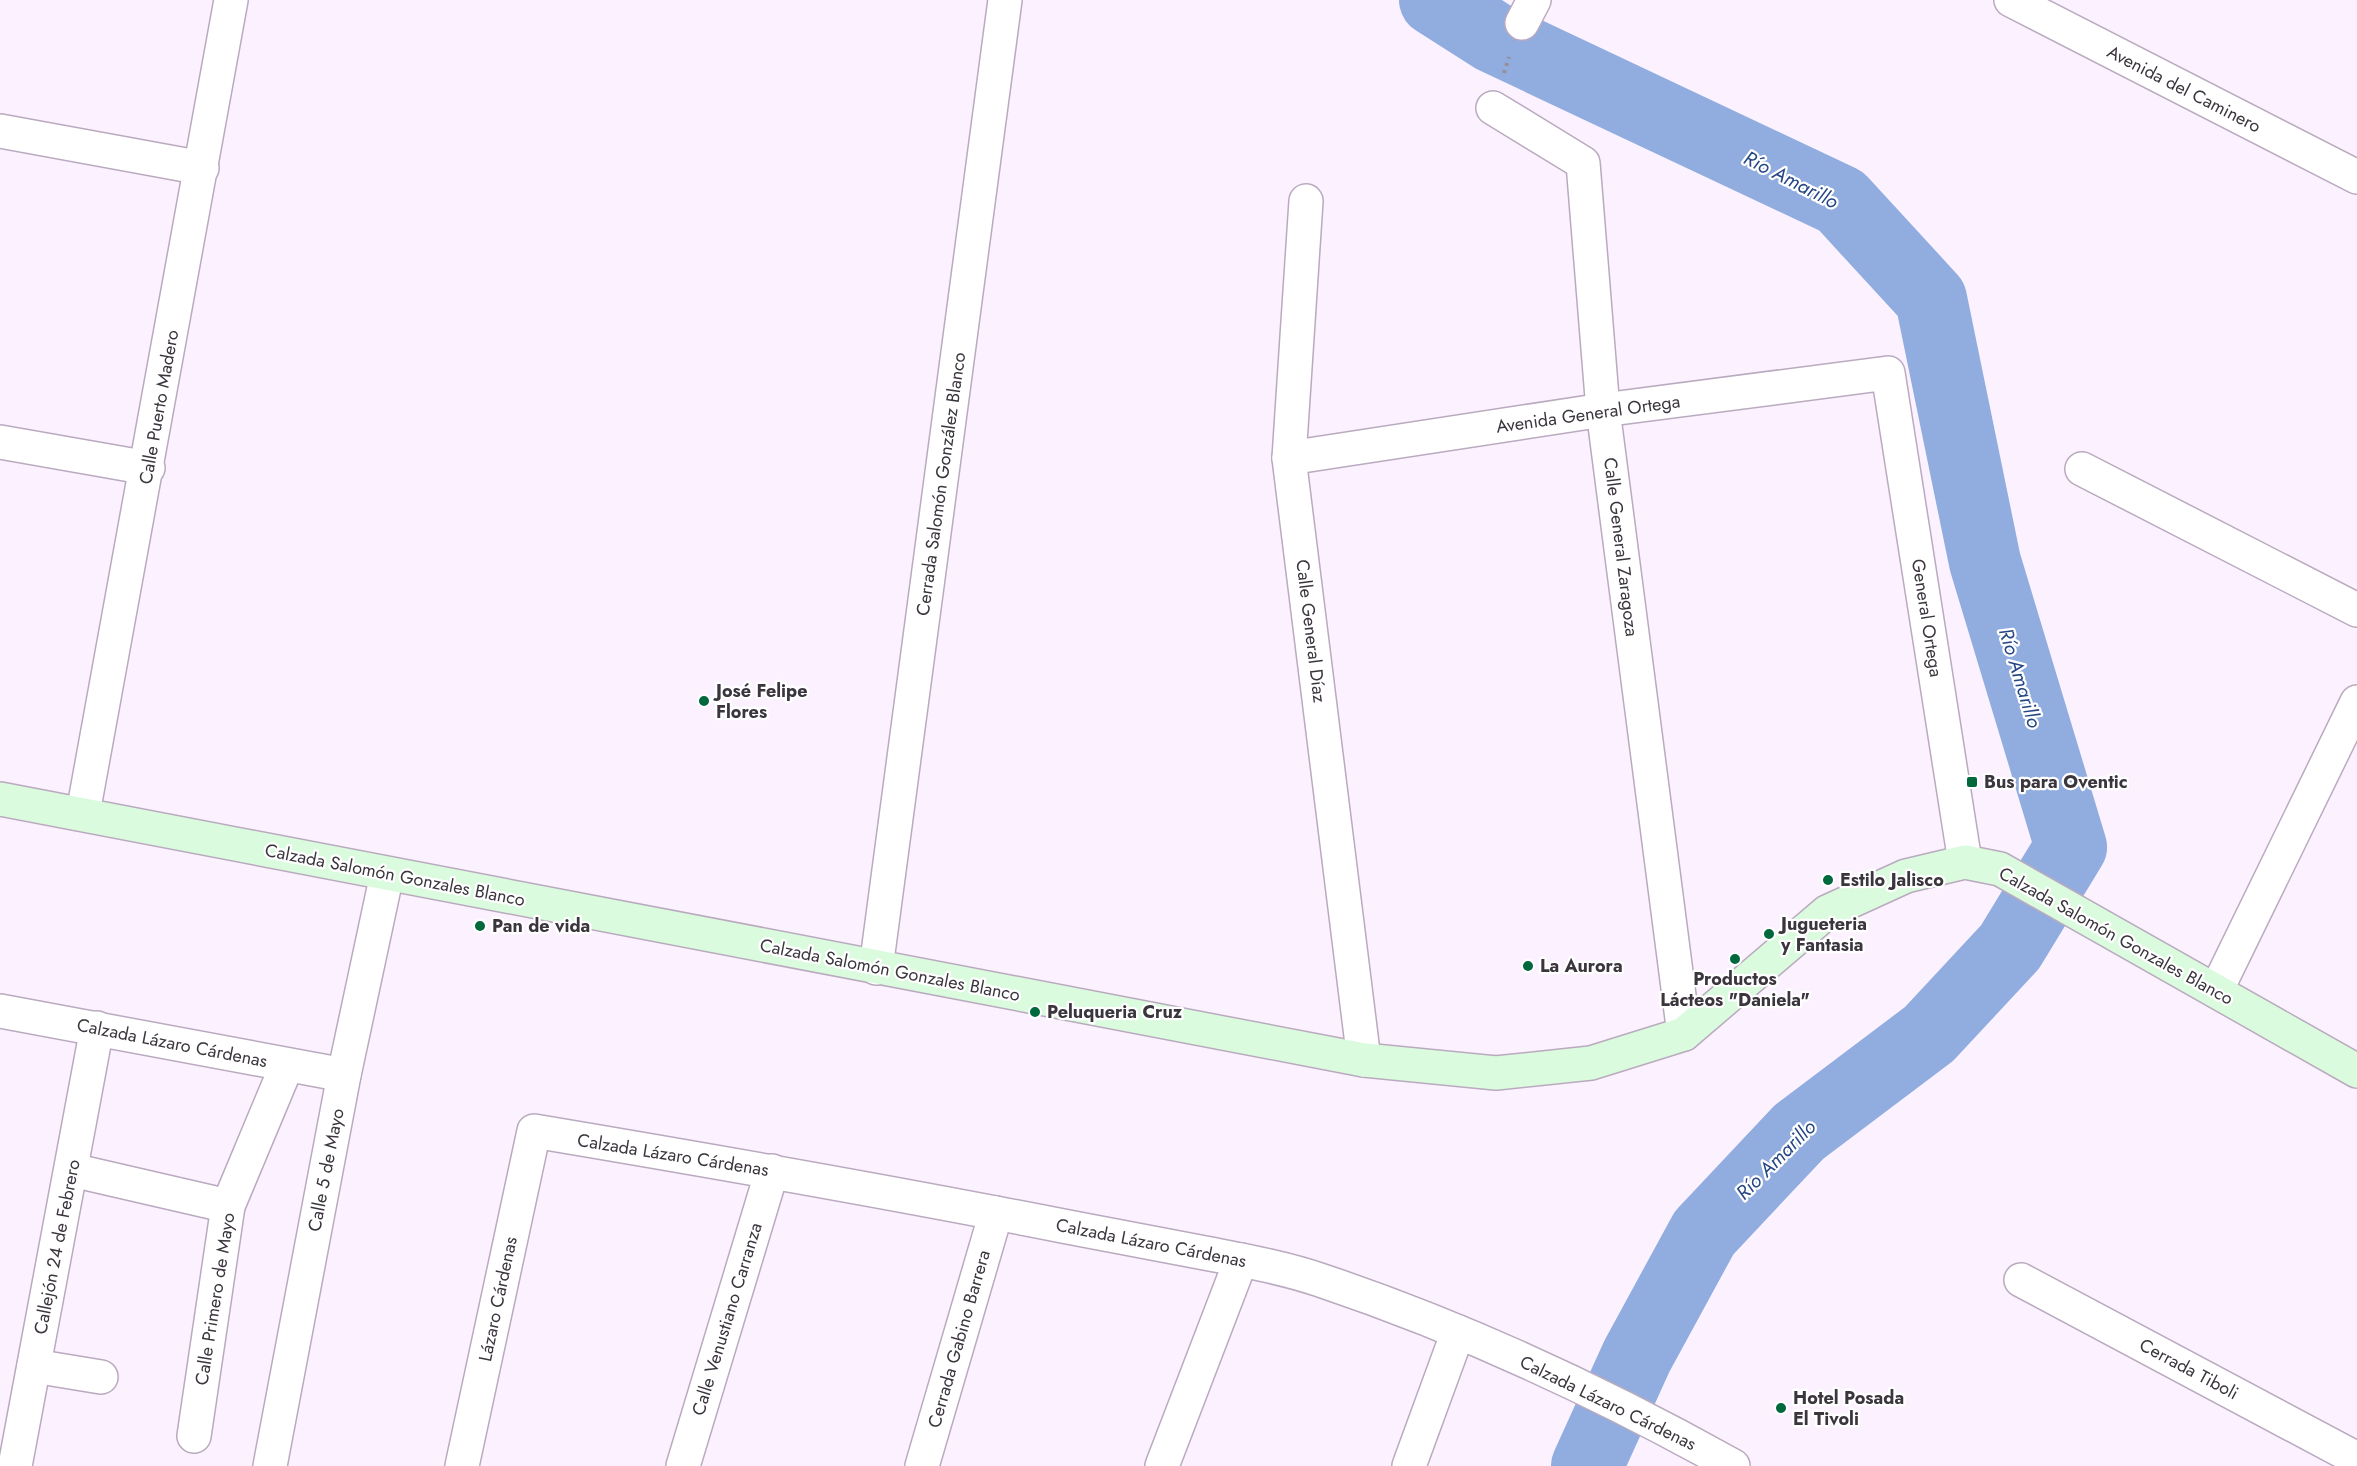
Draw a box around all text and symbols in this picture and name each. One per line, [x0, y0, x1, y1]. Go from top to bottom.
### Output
street label: Avenida del Caminero [2103, 39, 2266, 139]
water label: Río Amarillo [1739, 144, 1844, 216]
street label: Calle Puerto Madero [133, 328, 185, 486]
street label: Cerrada Salomón González Blanco [910, 350, 972, 617]
street label: Avenida General Ortega [1494, 388, 1682, 440]
street label: Calle General Zaragoza [1597, 456, 1645, 638]
street label: General Ortega [1905, 557, 1949, 679]
street label: Calle General Díaz [1289, 558, 1333, 705]
water label: Río Amarillo [1991, 625, 2049, 732]
place label: José Felipe Flores [713, 678, 807, 725]
marker: José Felipe Flores [697, 694, 711, 708]
place label: Bus para Oventic [1984, 769, 2128, 795]
marker: Bus para Oventic [1965, 775, 1979, 789]
street label: Calzada Salomón Gonzales Blanco [263, 837, 527, 913]
street label: Calzada Salomón Gonzales Blanco [1994, 861, 2238, 1012]
place label: Estilo Jalisco [1840, 867, 1944, 893]
marker: Estilo Jalisco [1821, 873, 1835, 887]
place label: Jugueteria y Fantasia [1778, 911, 1867, 958]
place label: Pan de vida [492, 913, 590, 939]
marker: Pan de vida [473, 919, 487, 933]
marker: Jugueteria y Fantasia [1762, 927, 1776, 941]
street label: Calzada Salomón Gonzales Blanco [758, 932, 1022, 1008]
marker: Productos Lácteos "Daniela" [1728, 952, 1742, 966]
place label: La Aurora [1540, 953, 1623, 979]
marker: La Aurora [1521, 959, 1535, 973]
place label: Productos Lácteos "Daniela" [1660, 966, 1810, 1013]
place label: Peluqueria Cruz [1047, 999, 1183, 1025]
marker: Peluqueria Cruz [1028, 1005, 1042, 1019]
street label: Calzada Lázaro Cárdenas [75, 1012, 269, 1074]
street label: Calle 5 de Mayo [301, 1106, 351, 1234]
water label: Río Amarillo [1729, 1113, 1823, 1207]
street label: Calzada Lázaro Cárdenas [575, 1127, 771, 1183]
street label: Callejón 24 de Febrero [27, 1157, 87, 1337]
street label: Calle Primero de Mayo [189, 1211, 241, 1387]
street label: Calzada Lázaro Cárdenas [1054, 1212, 1248, 1274]
street label: Calle Venustiano Carranza [685, 1219, 769, 1419]
street label: Lázaro Cárdenas [472, 1234, 524, 1364]
street label: Cerrada Gabino Barrera [921, 1247, 997, 1431]
street label: Cerrada Tiboli [2135, 1332, 2243, 1406]
street label: Calzada Lázaro Cárdenas [1515, 1349, 1701, 1457]
place label: Hotel Posada El Tivoli [1793, 1385, 1904, 1432]
marker: Hotel Posada El Tivoli [1774, 1401, 1788, 1415]

